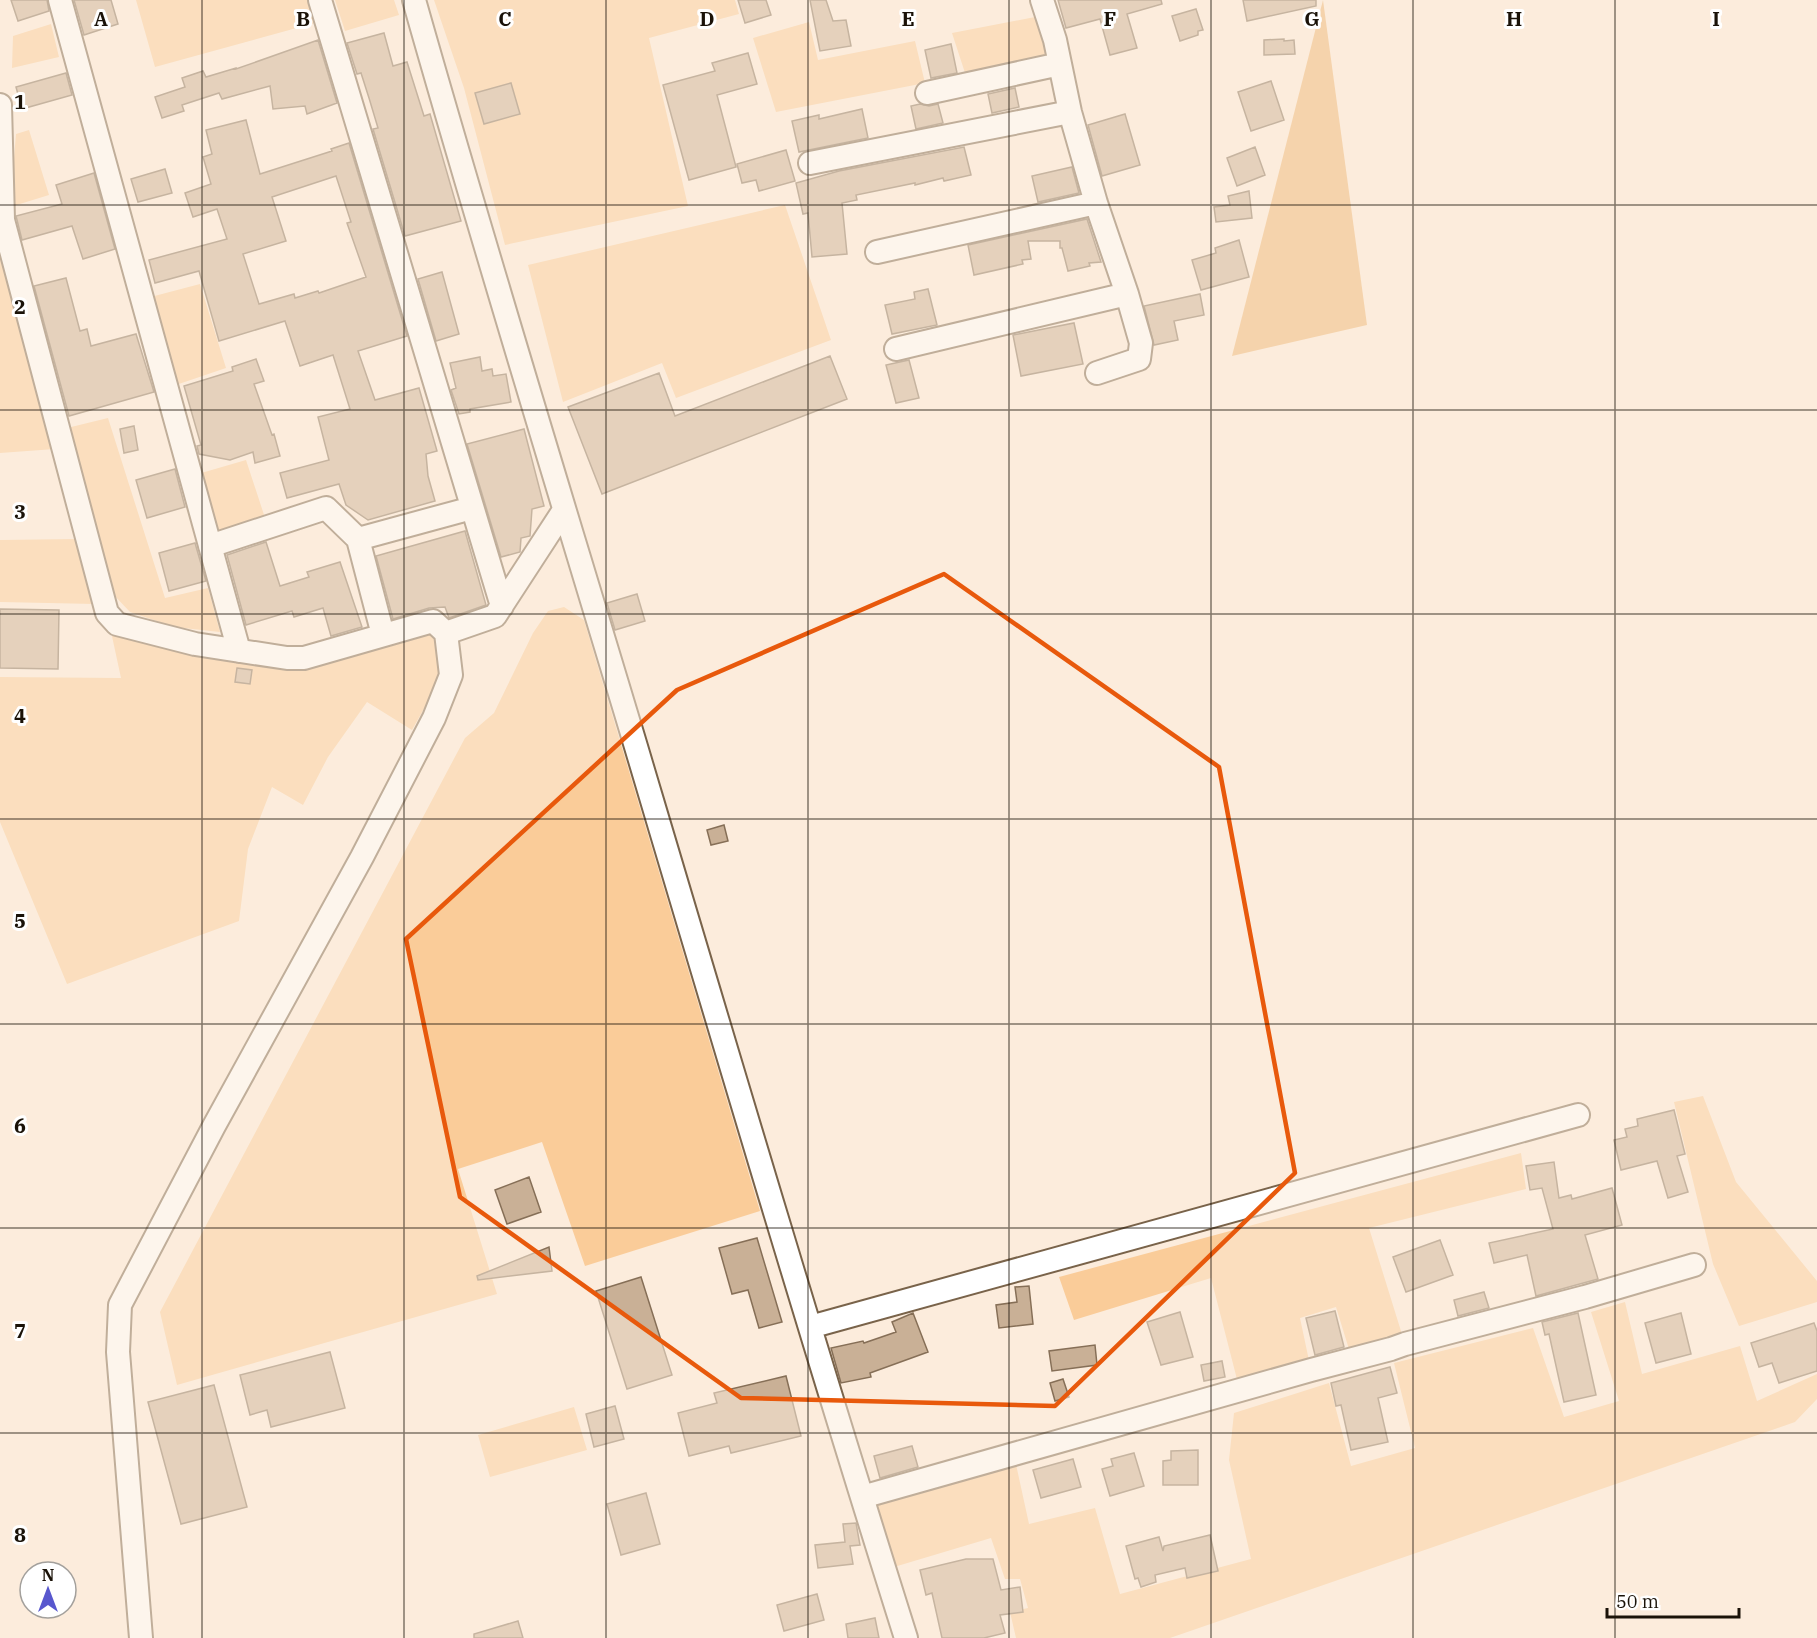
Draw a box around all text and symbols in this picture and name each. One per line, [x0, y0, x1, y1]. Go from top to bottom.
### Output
text: A [94, 5, 108, 32]
text: B [296, 5, 310, 32]
text: C [498, 5, 512, 32]
text: D [699, 5, 715, 32]
text: E [901, 5, 915, 32]
text: F [1104, 5, 1116, 32]
text: G [1304, 5, 1320, 32]
text: H [1506, 5, 1522, 32]
text: I [1712, 5, 1720, 32]
text: 1 [14, 88, 26, 115]
text: 2 [14, 293, 26, 320]
text: 3 [14, 498, 26, 525]
text: 4 [14, 702, 26, 729]
text: 5 [14, 907, 26, 934]
text: 6 [14, 1112, 26, 1139]
text: 7 [14, 1317, 26, 1344]
text: 8 [14, 1521, 26, 1548]
north arrow [18, 1560, 78, 1620]
text: N [42, 1565, 54, 1585]
scale bar [1607, 1581, 1739, 1619]
text: 50 m [1616, 1590, 1659, 1613]

